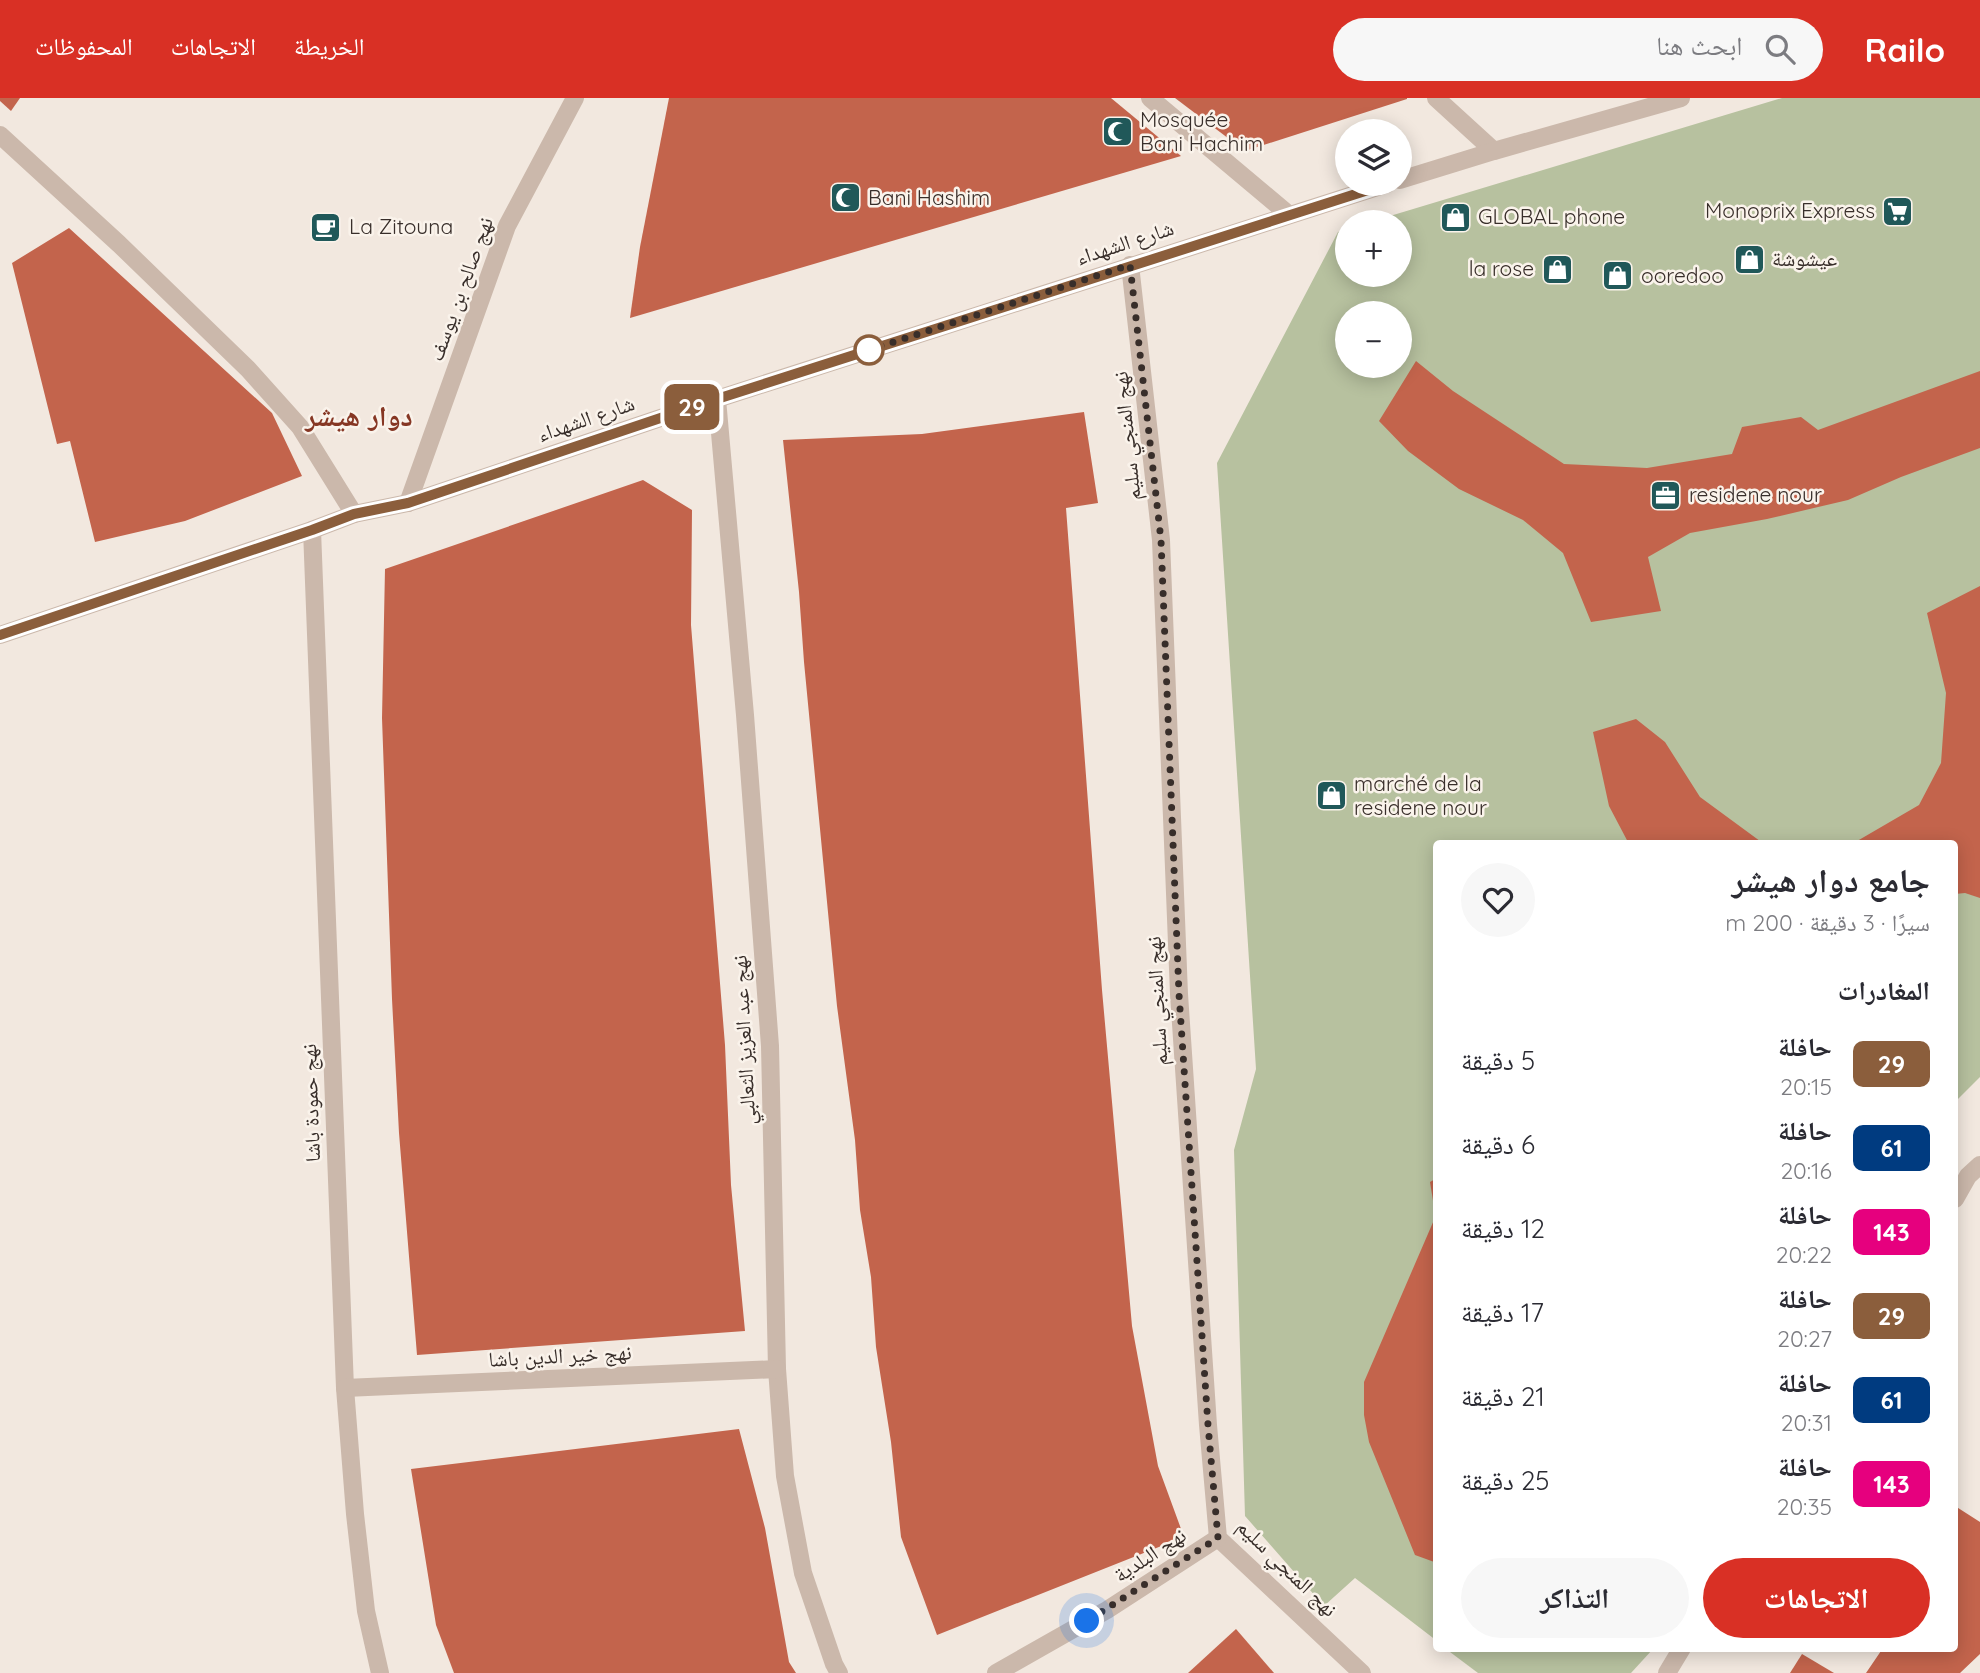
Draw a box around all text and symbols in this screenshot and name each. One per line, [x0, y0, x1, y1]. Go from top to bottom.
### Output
search box [1333, 18, 1823, 81]
text: ابحث هنا [1656, 29, 1743, 62]
text: Railo [1865, 29, 1945, 70]
icon: search [1761, 30, 1799, 68]
text: المحفوظات [35, 31, 133, 61]
text: الاتجاهات [171, 31, 256, 61]
text: الخريطة [294, 31, 365, 61]
place label: Mosquée Bani Hachim [1140, 106, 1263, 156]
mosque icon: Mosquée Bani Hachim [1100, 115, 1134, 149]
map controls [1335, 119, 1412, 378]
button: layers [1335, 119, 1412, 196]
mosque icon: Bani Hashim [828, 181, 862, 215]
place label: Bani Hashim [868, 184, 990, 210]
supermarket icon: Monoprix Express [1881, 194, 1915, 228]
place label: Monoprix Express [1705, 197, 1875, 223]
shop icon: GLOBAL phone [1438, 200, 1472, 234]
place label: GLOBAL phone [1478, 203, 1625, 229]
cafe icon: La Zitouna [309, 210, 343, 244]
button: + [1335, 210, 1412, 287]
place label: La Zitouna [349, 213, 453, 239]
street label: نهج صالح بن يوسف [422, 213, 499, 365]
street label: شارع الشهداء [1073, 214, 1177, 271]
shop icon: عيشوشة [1732, 242, 1766, 276]
place label: عيشوشة [1772, 245, 1838, 271]
shop icon: la rose [1540, 252, 1574, 286]
place label: la rose [1469, 255, 1534, 281]
shop icon: ooredoo [1601, 259, 1635, 293]
place label: ooredoo [1641, 262, 1724, 288]
button: − [1335, 301, 1412, 378]
unlabelled marker [854, 335, 884, 365]
street label: نهج المنجي سليم [1106, 370, 1150, 502]
line badge: 29 [660, 384, 724, 430]
street label: شارع الشهداء [534, 389, 638, 448]
text: 29 [678, 392, 706, 422]
district label: دوار هيشر [304, 398, 413, 433]
office icon: residene nour [1649, 478, 1683, 512]
place label: residene nour [1689, 481, 1822, 507]
place label: marché de la residene nour [1354, 770, 1487, 820]
shop icon: marché de la residene nour [1314, 779, 1348, 813]
text: جامع دوار هيشر [1732, 859, 1930, 900]
button: heart [1461, 863, 1535, 937]
text: سيرًا · 3 دقيقة · 200 m [1725, 908, 1930, 937]
street label: نهج المنجي سليم [1140, 935, 1177, 1066]
street label: نهج عبد العزيز الثعالبي [726, 954, 765, 1126]
text: المغادرات [1838, 974, 1930, 1007]
text: حافلة [1778, 1030, 1832, 1063]
street label: نهج حمودة باشا [295, 1043, 326, 1163]
text: 5 دقيقة [1461, 1044, 1535, 1077]
text: 29 [1878, 1049, 1905, 1079]
text: 20:15 [1780, 1072, 1832, 1101]
text: حافلة [1778, 1114, 1832, 1147]
text: 6 دقيقة [1461, 1128, 1535, 1161]
text: 61 [1880, 1133, 1903, 1163]
text: 20:16 [1780, 1156, 1832, 1185]
text: حافلة [1778, 1198, 1832, 1231]
text: 12 دقيقة [1461, 1212, 1545, 1245]
text: 143 [1873, 1217, 1910, 1247]
text: 20:22 [1776, 1240, 1832, 1269]
text: حافلة [1778, 1282, 1832, 1315]
text: 17 دقيقة [1461, 1296, 1544, 1329]
text: 29 [1878, 1301, 1905, 1331]
text: 20:27 [1777, 1324, 1832, 1353]
street label: نهج خير الدين باشا [488, 1338, 632, 1373]
text: حافلة [1778, 1366, 1832, 1399]
text: 21 دقيقة [1461, 1380, 1545, 1413]
text: 61 [1880, 1385, 1903, 1415]
text: 20:31 [1781, 1408, 1832, 1437]
text: حافلة [1778, 1450, 1832, 1483]
text: 25 دقيقة [1461, 1464, 1550, 1497]
text: 143 [1873, 1469, 1910, 1499]
text: 20:35 [1777, 1492, 1832, 1521]
street label: نهج المنجي سليم [1229, 1513, 1343, 1625]
street label: نهج البلدية [1108, 1521, 1191, 1588]
button: التذاكر [1461, 1558, 1689, 1638]
button: الاتجاهات [1703, 1558, 1930, 1638]
your location [1069, 1603, 1104, 1638]

